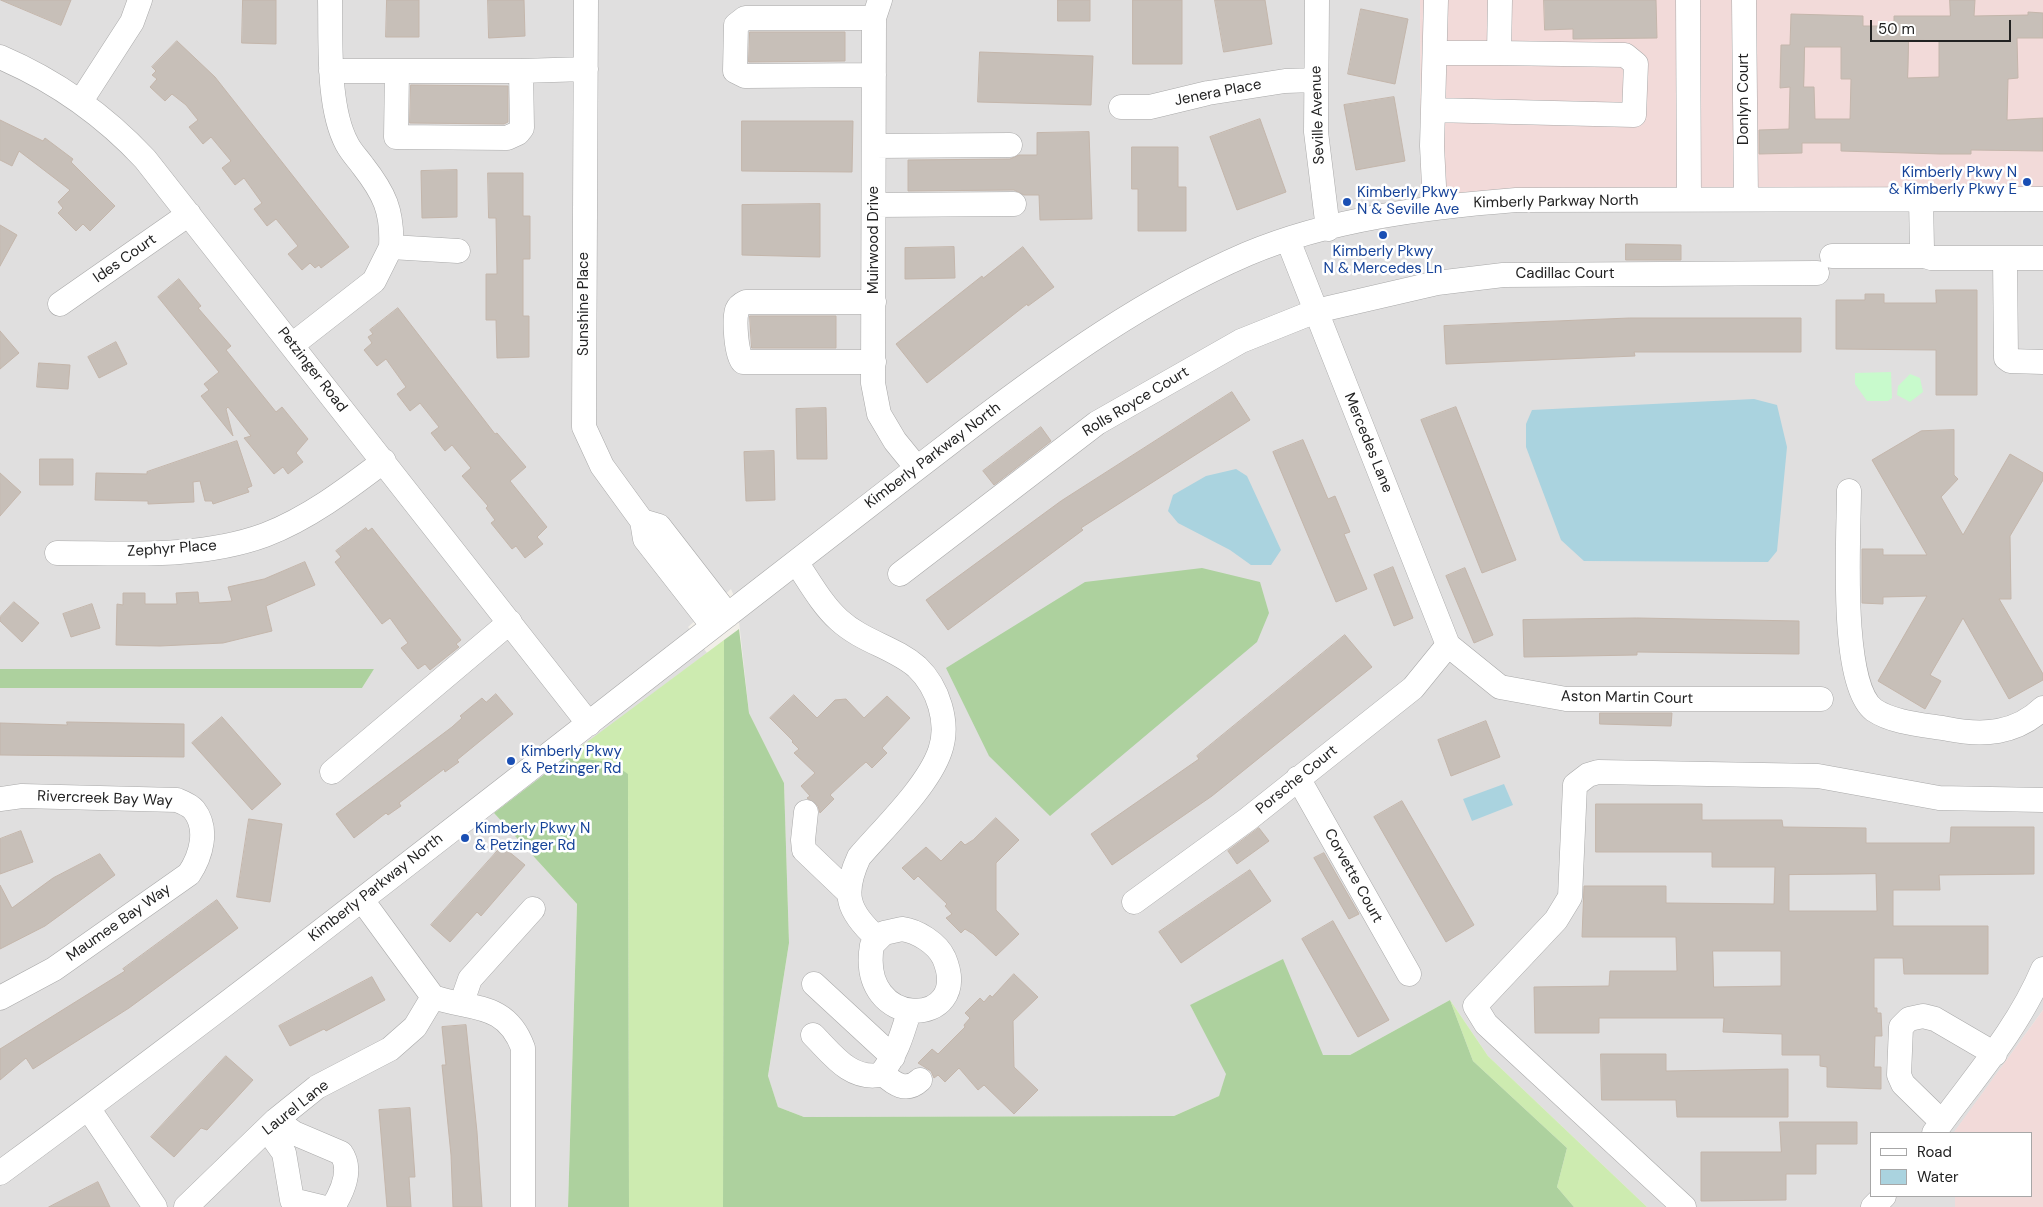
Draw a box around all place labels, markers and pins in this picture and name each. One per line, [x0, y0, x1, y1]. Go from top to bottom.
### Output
place label: Kimberly Pkwy N & Kimberly Pkwy E [1889, 164, 2017, 199]
marker: Kimberly Pkwy N & Kimberly Pkwy E [2021, 176, 2033, 188]
place label: Kimberly Pkwy N & Seville Ave [1357, 184, 1459, 219]
marker: Kimberly Pkwy N & Seville Ave [1341, 196, 1353, 208]
marker: Kimberly Pkwy N & Mercedes Ln [1377, 229, 1389, 241]
place label: Kimberly Pkwy N & Mercedes Ln [1324, 243, 1442, 278]
place label: Kimberly Pkwy & Petzinger Rd [521, 743, 622, 778]
marker: Kimberly Pkwy & Petzinger Rd [505, 755, 517, 767]
place label: Kimberly Pkwy N & Petzinger Rd [475, 820, 590, 855]
marker: Kimberly Pkwy N & Petzinger Rd [459, 832, 471, 844]

